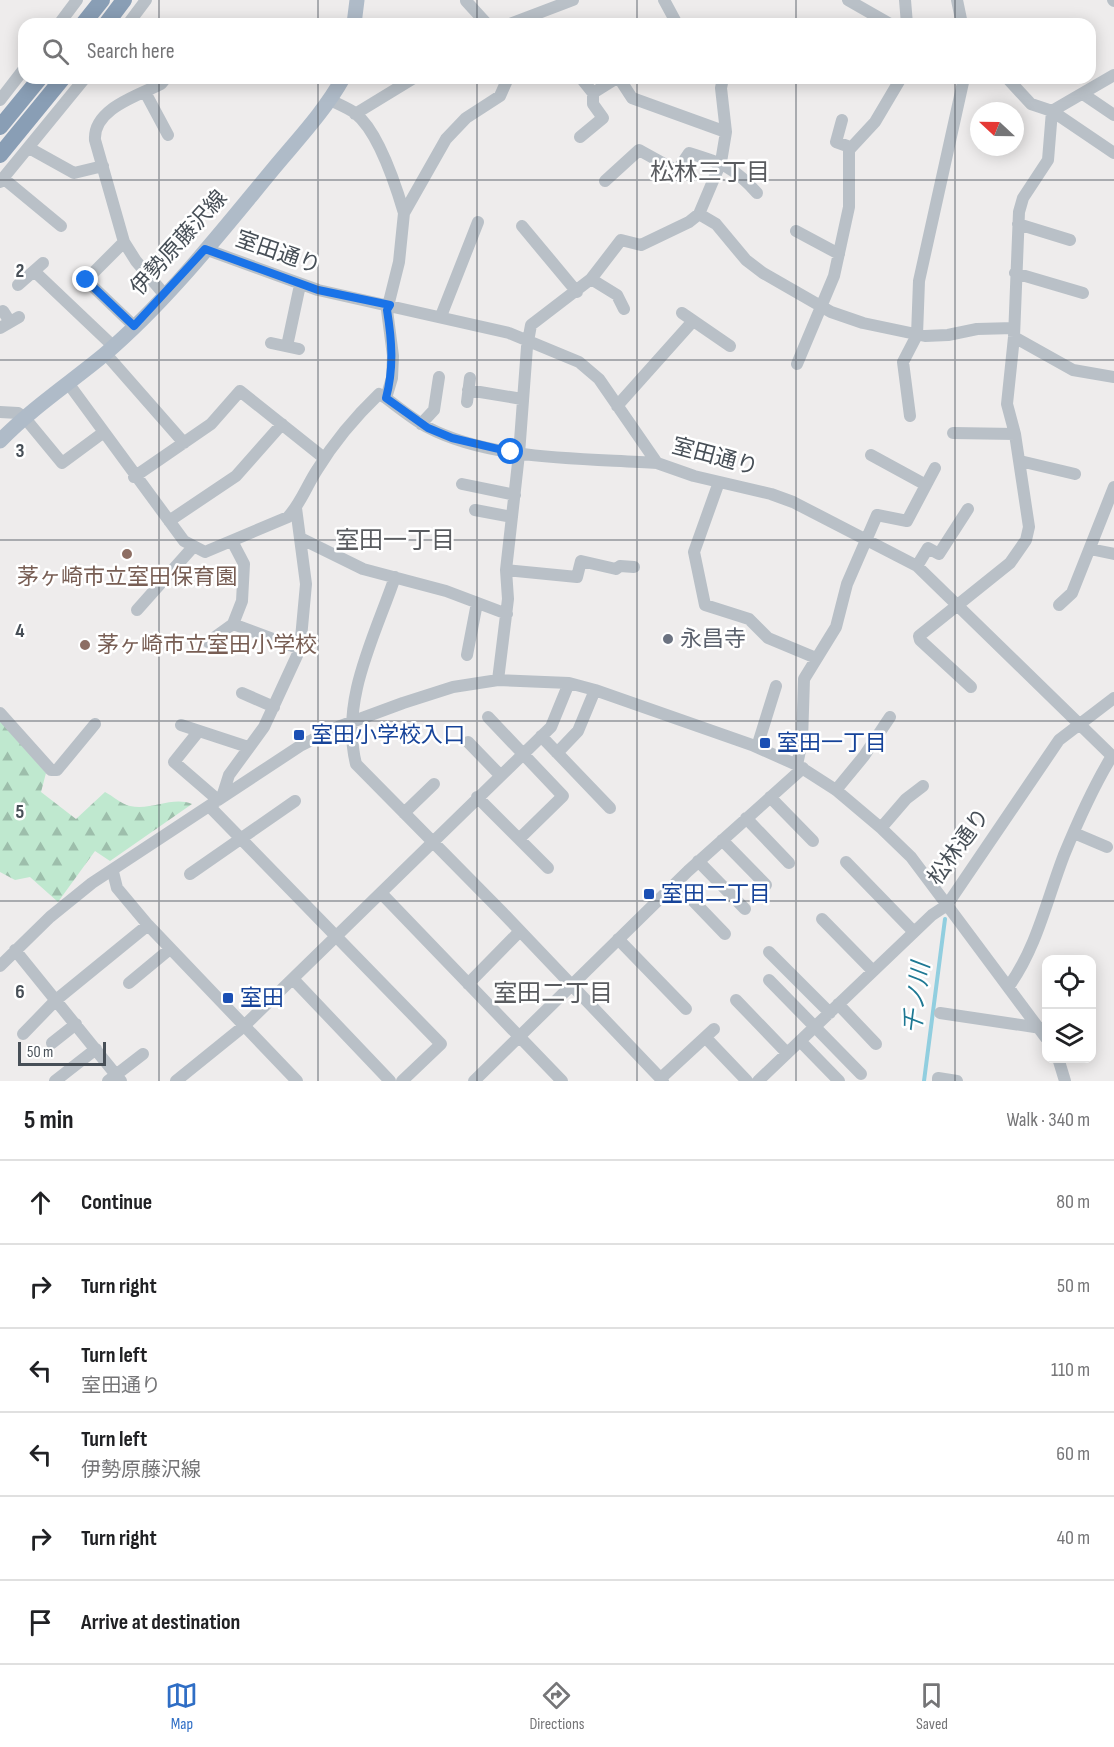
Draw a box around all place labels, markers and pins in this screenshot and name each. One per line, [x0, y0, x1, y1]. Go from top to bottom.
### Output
marker: 茅ヶ崎市立室田保育園 [120, 547, 134, 561]
place label: 茅ヶ崎市立室田保育園 [17, 564, 237, 591]
place label: 永昌寺 [680, 626, 746, 653]
place label: 茅ヶ崎市立室田小学校 [97, 632, 317, 659]
marker: 永昌寺 [661, 632, 675, 646]
marker: 茅ヶ崎市立室田小学校 [78, 638, 92, 652]
place label: 室田小学校入口 [311, 722, 465, 749]
marker: 室田小学校入口 [292, 728, 306, 742]
place label: 室田一丁目 [777, 730, 887, 757]
marker: 室田一丁目 [758, 736, 772, 750]
place label: 室田二丁目 [661, 881, 771, 908]
marker: 室田二丁目 [642, 887, 656, 901]
place label: 室田 [240, 985, 284, 1012]
marker: 室田 [221, 991, 235, 1005]

